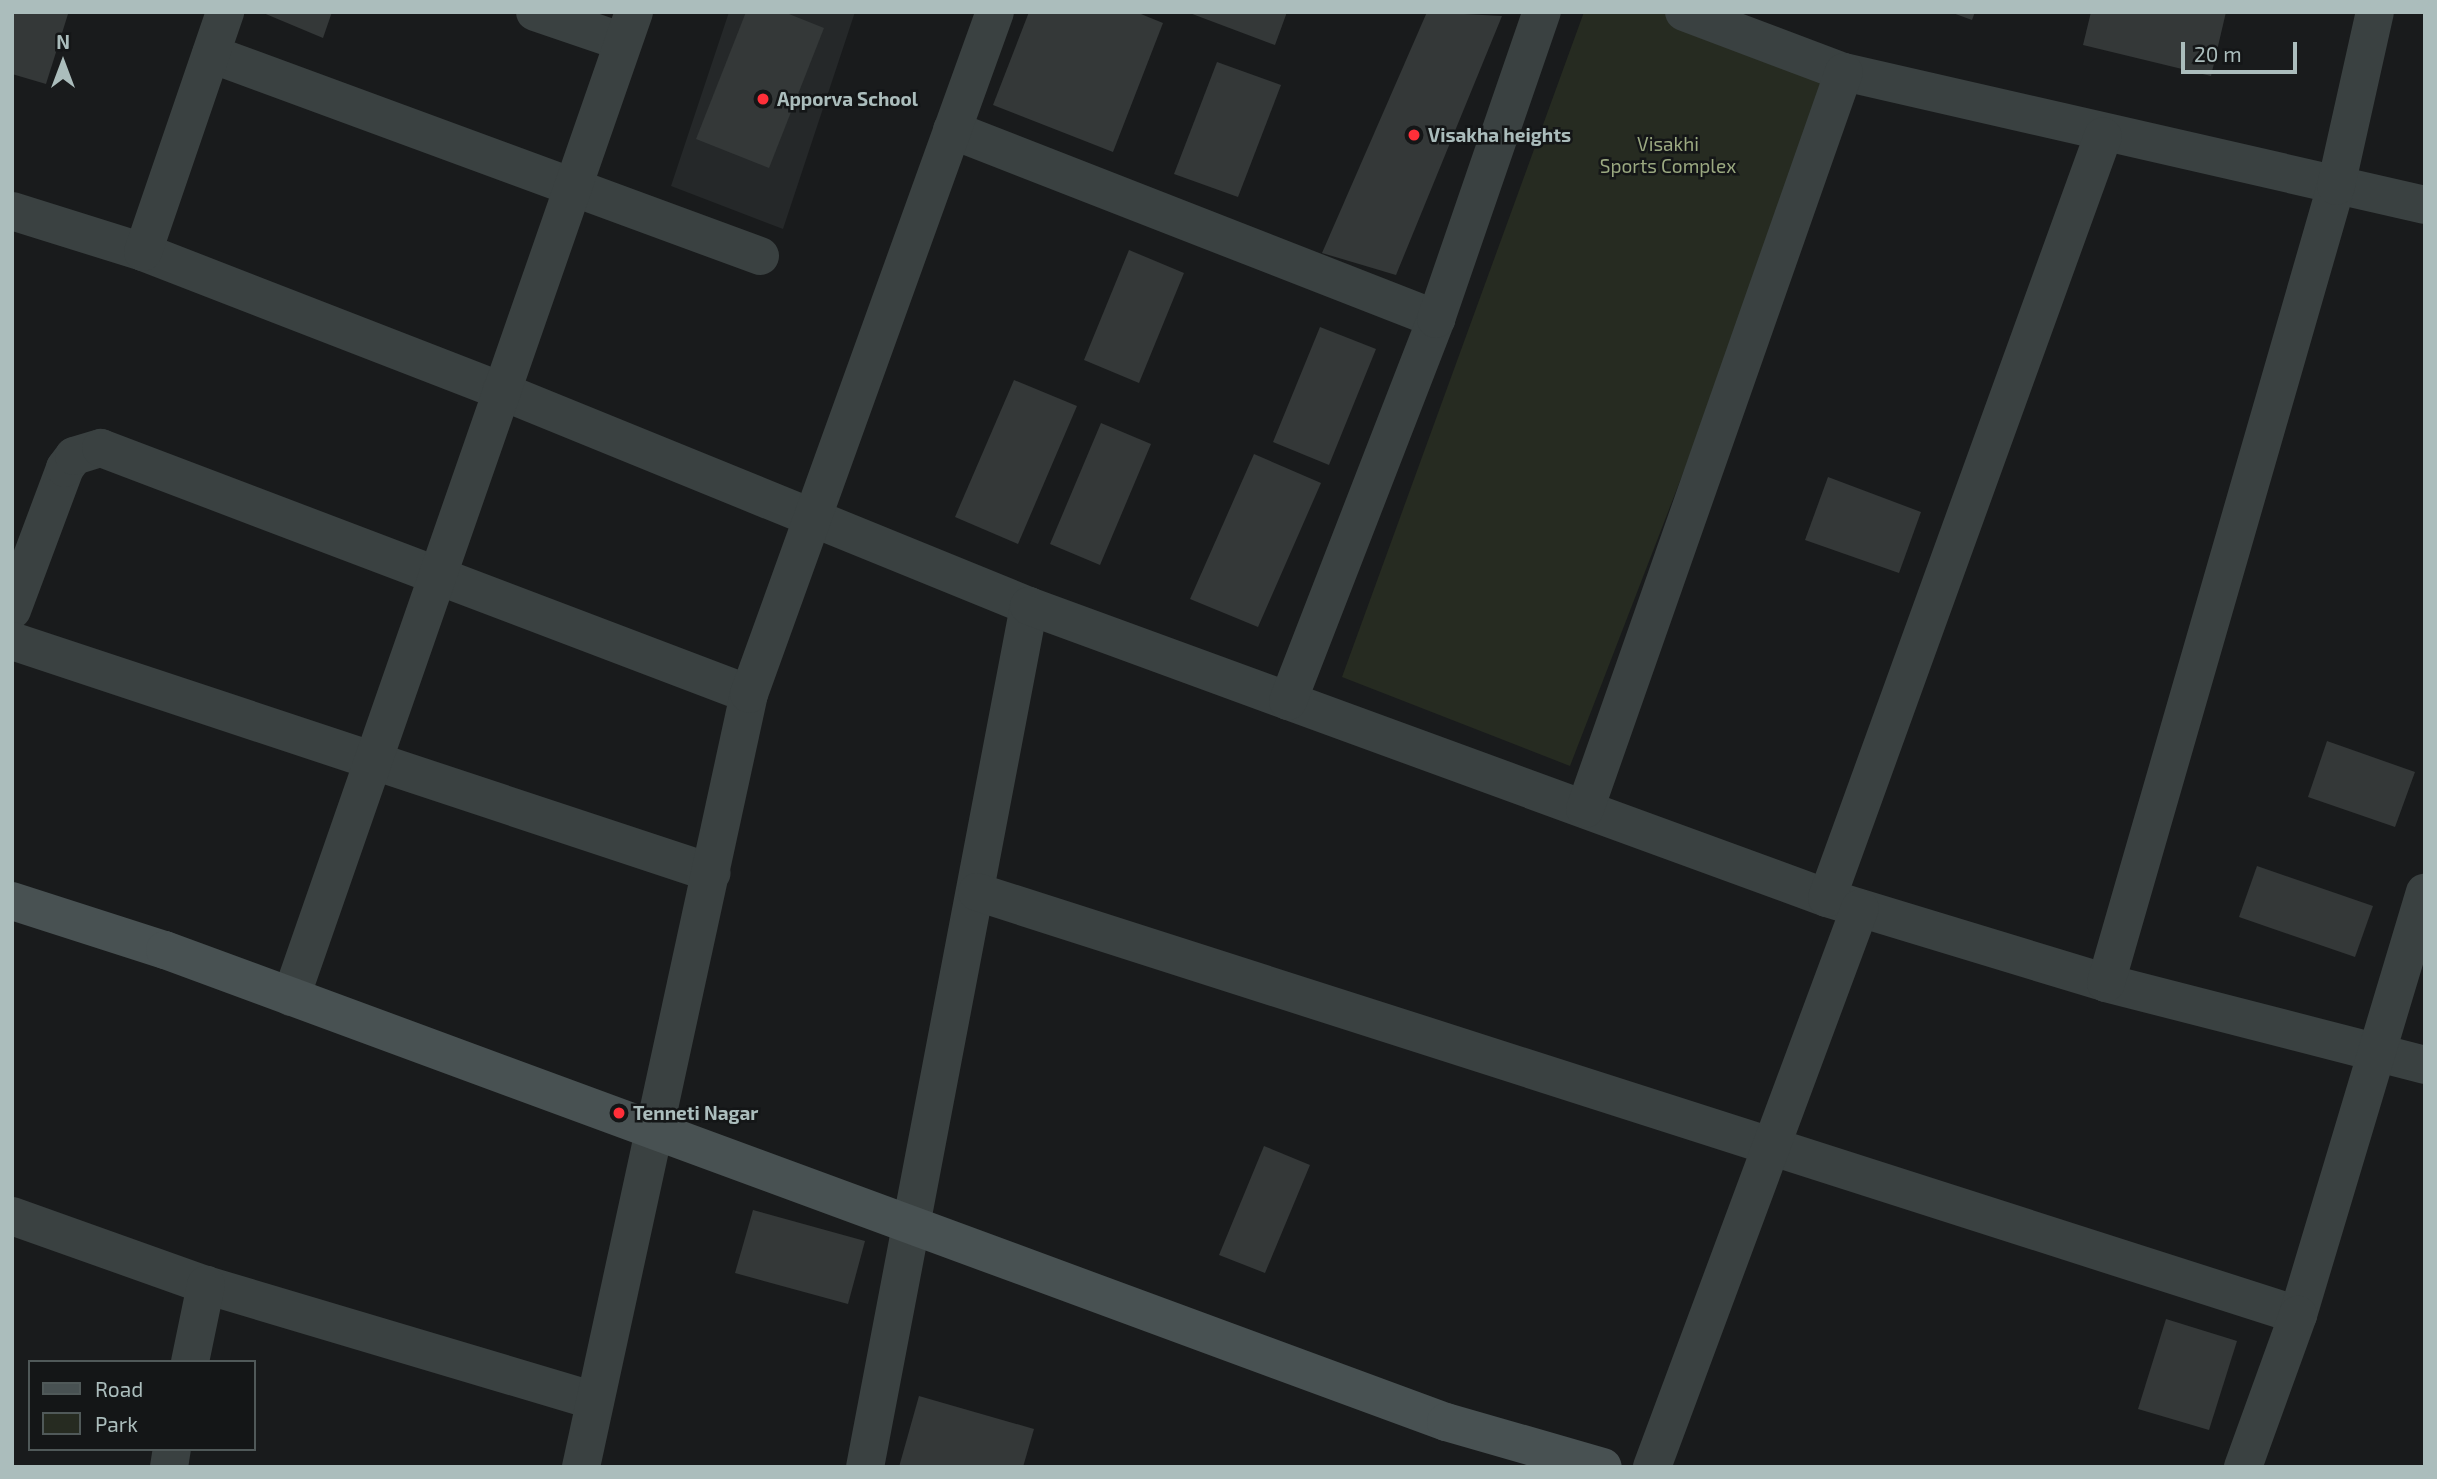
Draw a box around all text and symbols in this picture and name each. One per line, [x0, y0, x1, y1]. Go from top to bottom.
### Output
north arrow [28, 28, 98, 98]
scale bar [2185, 28, 2300, 72]
text: N [56, 30, 70, 53]
text: 20 m [2194, 41, 2242, 66]
place label: Apporva School [777, 88, 918, 110]
marker: Apporva School [755, 91, 771, 107]
place label: Visakha heights [1428, 124, 1571, 146]
marker: Visakha heights [1406, 127, 1422, 143]
park label: Visakhi Sports Complex [1600, 133, 1736, 177]
place label: Tenneti Nagar [633, 1102, 758, 1124]
marker: Tenneti Nagar [611, 1105, 627, 1121]
legend [28, 1360, 256, 1451]
text: Road [95, 1376, 143, 1401]
text: Park [95, 1411, 138, 1436]

